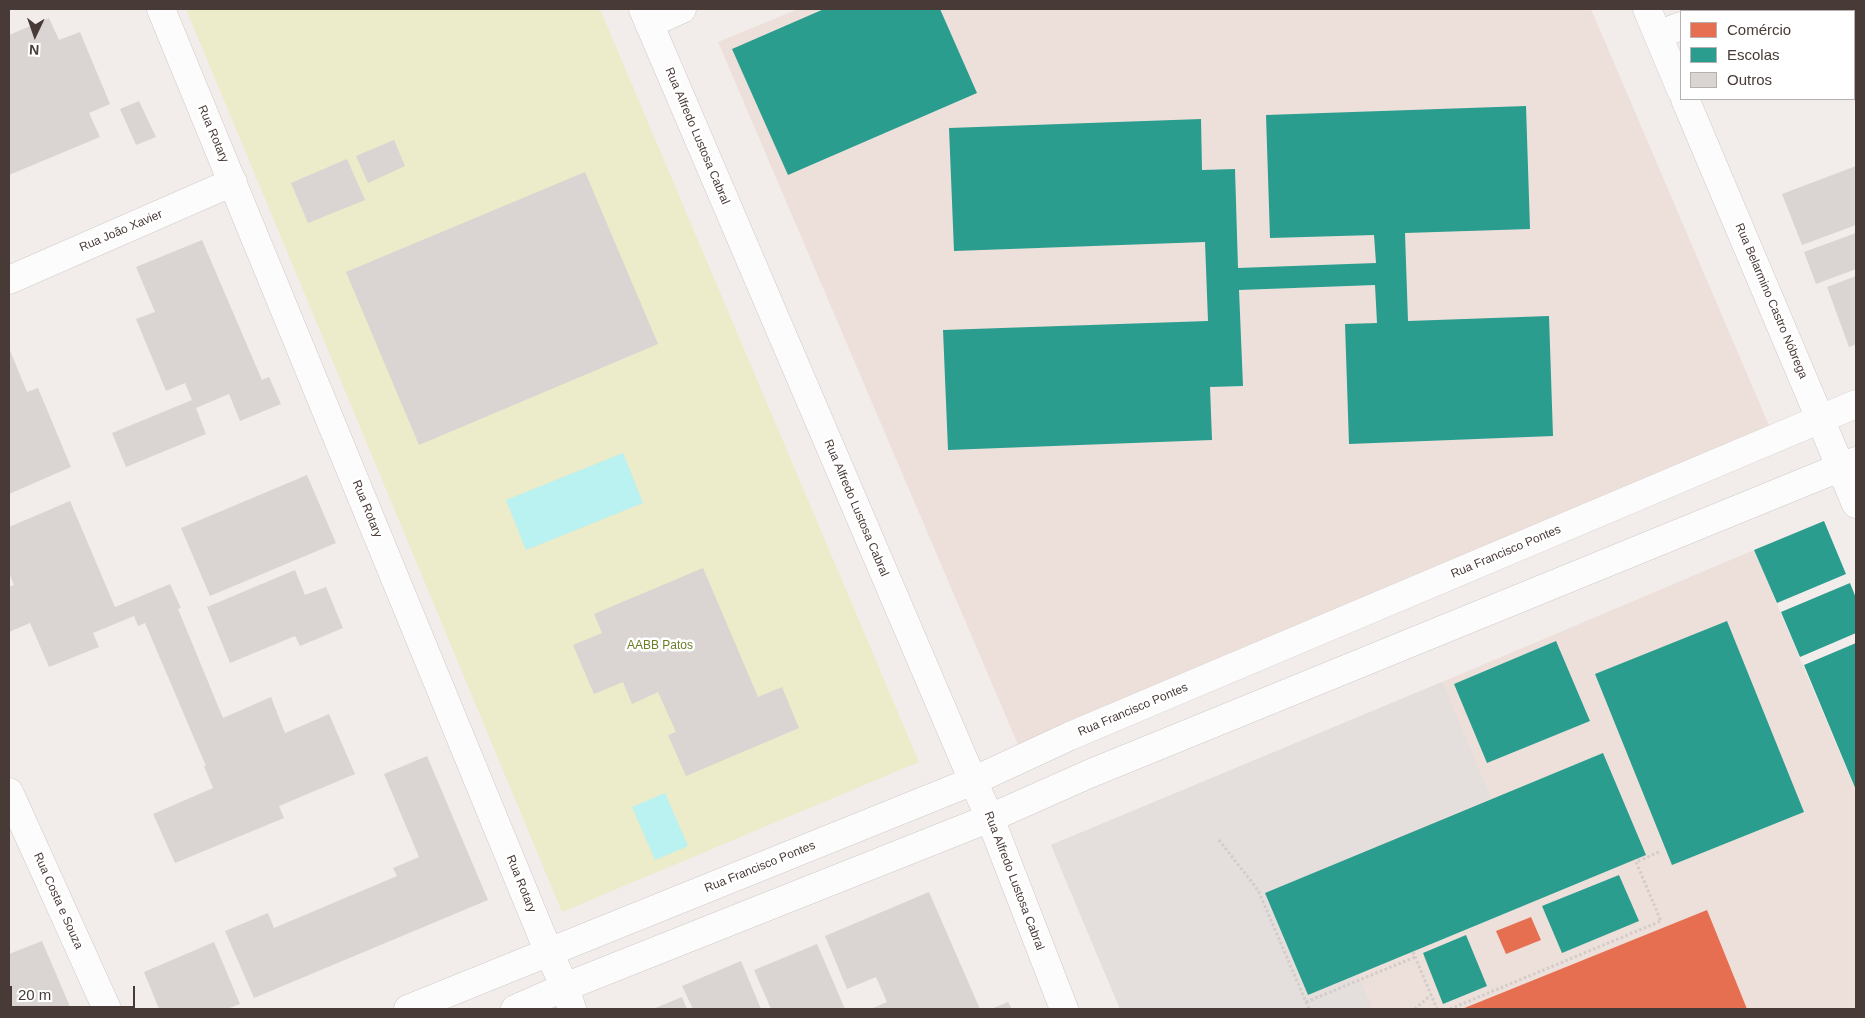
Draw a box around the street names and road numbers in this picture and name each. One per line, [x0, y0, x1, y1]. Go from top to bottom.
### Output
street label: Rua Alfredo Lustosa Cabral [662, 65, 732, 207]
street label: Rua Rotary [195, 103, 231, 165]
street label: Rua João Xavier [77, 207, 165, 255]
street label: Rua Belarmino Castro Nóbrega [1732, 221, 1810, 381]
street label: Rua Alfredo Lustosa Cabral [821, 437, 891, 579]
street label: Rua Rotary [349, 478, 385, 540]
street label: Rua Francisco Pontes [1449, 522, 1563, 582]
street label: Rua Francisco Pontes [1076, 680, 1190, 740]
street label: Rua Alfredo Lustosa Cabral [981, 810, 1047, 952]
street label: Rua Francisco Pontes [703, 838, 817, 896]
street label: Rua Costa e Souza [30, 851, 86, 951]
street label: Rua Rotary [503, 853, 539, 915]

